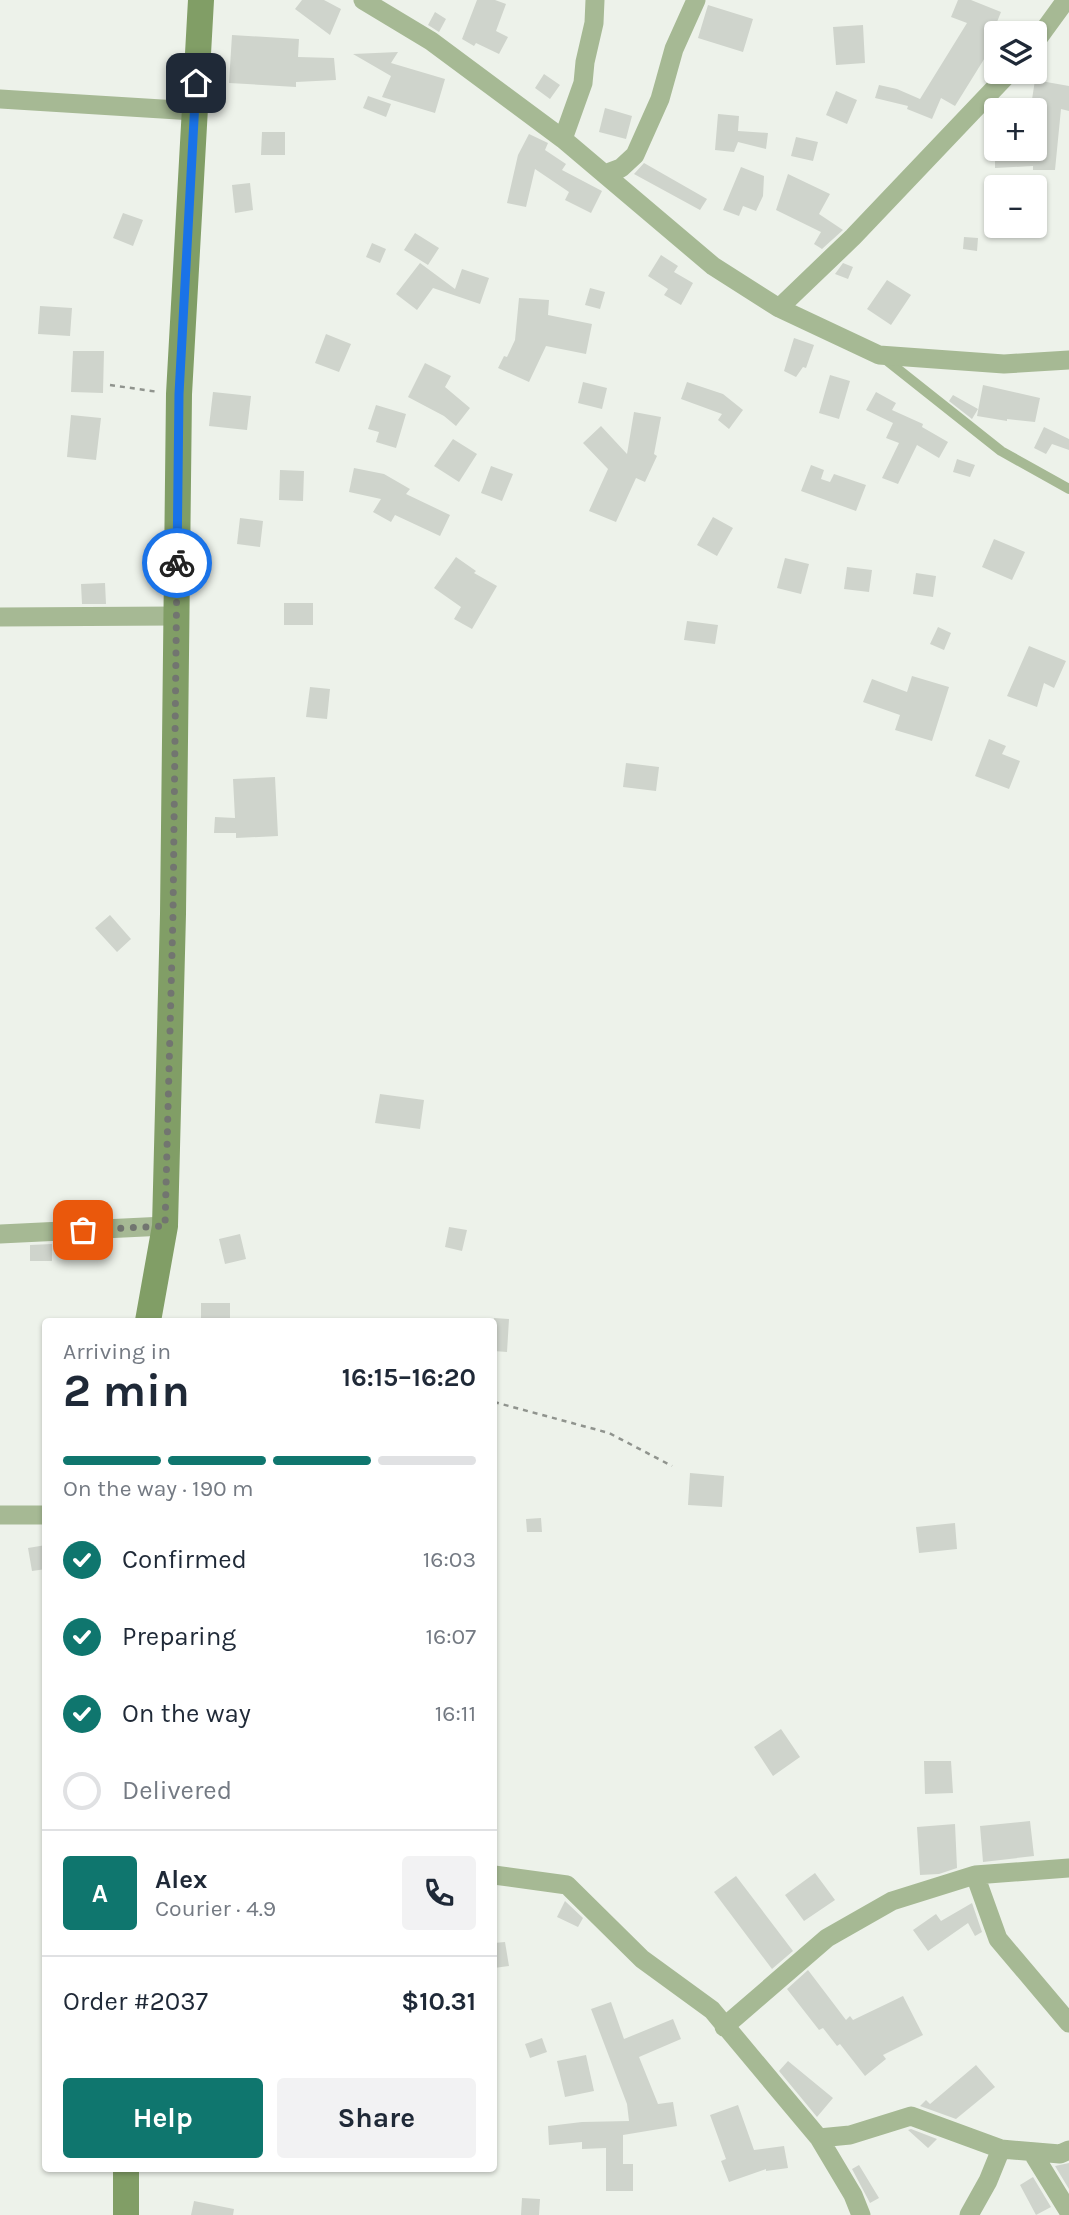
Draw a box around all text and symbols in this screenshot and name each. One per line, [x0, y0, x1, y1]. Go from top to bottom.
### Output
map controls [984, 21, 1047, 238]
button: layers [984, 21, 1047, 84]
pin [166, 53, 226, 113]
icon: home [177, 64, 215, 102]
button: + [984, 98, 1047, 161]
button: − [984, 175, 1047, 238]
courier [142, 528, 212, 598]
icon: bike [158, 544, 196, 582]
pin [53, 1200, 113, 1260]
icon: bag [64, 1211, 102, 1249]
text: Arriving in [63, 1338, 171, 1365]
text: 16:15–16:20 [342, 1362, 476, 1393]
text: 2 min [63, 1364, 190, 1418]
text: On the way · 190 m [63, 1475, 254, 1502]
icon: check [63, 1541, 101, 1579]
text: Confirmed [122, 1544, 247, 1575]
text: 16:03 [423, 1546, 476, 1573]
icon: check [63, 1618, 101, 1656]
text: Preparing [122, 1621, 236, 1652]
text: 16:07 [425, 1623, 476, 1650]
icon: check [63, 1695, 101, 1733]
text: On the way [122, 1698, 251, 1729]
text: 16:11 [435, 1700, 476, 1727]
text: Delivered [122, 1775, 232, 1806]
button: phone [402, 1856, 476, 1930]
text: Alex [155, 1864, 207, 1895]
text: A [92, 1878, 108, 1909]
text: Courier · 4.9 [155, 1895, 276, 1922]
text: Order #2037 [63, 1986, 208, 2017]
text: $10.31 [401, 1986, 476, 2017]
button: Help [63, 2078, 263, 2158]
button: Share [277, 2078, 476, 2158]

